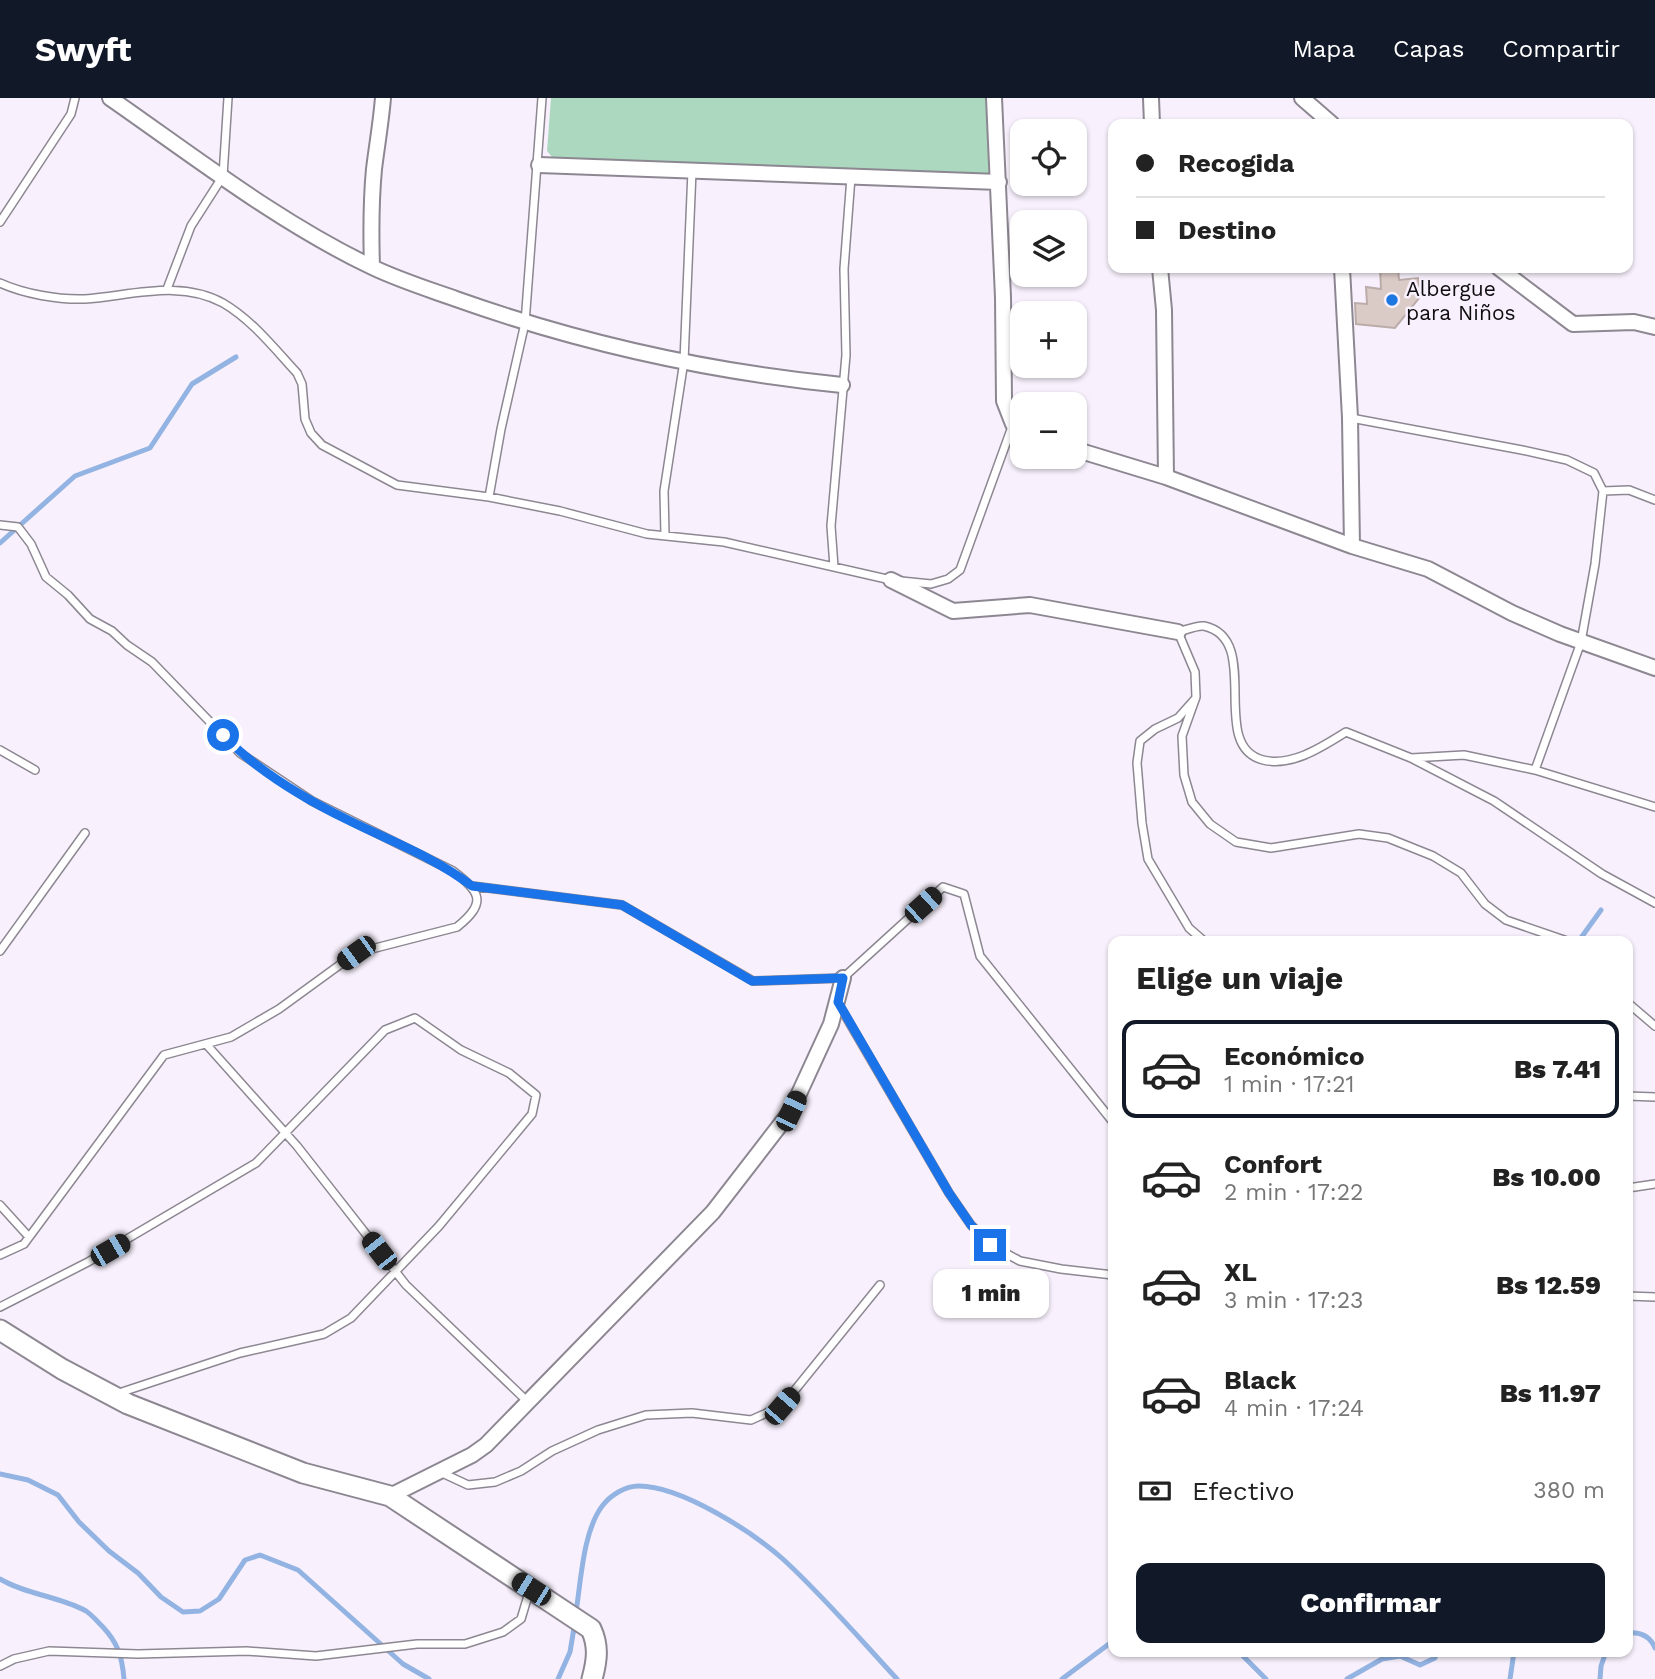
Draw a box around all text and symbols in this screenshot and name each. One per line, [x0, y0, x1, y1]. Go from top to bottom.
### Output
text: Swyft [35, 30, 132, 69]
text: Mapa [1292, 35, 1355, 63]
text: Capas [1393, 35, 1464, 63]
text: Compartir [1502, 35, 1620, 63]
map controls [1010, 119, 1087, 469]
button: locate [1010, 119, 1087, 196]
text: Recogida [1178, 148, 1294, 178]
button: layers [1010, 210, 1087, 287]
text: Destino [1178, 215, 1276, 245]
place label: Albergue para Niños [1406, 276, 1516, 325]
marker: Albergue para Niños [1384, 292, 1400, 308]
button: + [1010, 301, 1087, 378]
button: − [1010, 392, 1087, 469]
route start [207, 719, 239, 751]
car [901, 883, 946, 927]
car [333, 932, 380, 974]
text: Elige un viaje [1136, 959, 1343, 997]
icon: car [1140, 1038, 1203, 1101]
text: Económico [1224, 1041, 1365, 1071]
text: Bs 7.41 [1514, 1054, 1601, 1084]
text: 1 min · 17:21 [1224, 1071, 1355, 1098]
car [773, 1088, 810, 1134]
icon: car [1140, 1146, 1203, 1209]
text: Confort [1224, 1149, 1322, 1179]
text: Bs 10.00 [1492, 1162, 1601, 1192]
text: 2 min · 17:22 [1224, 1179, 1363, 1206]
car [358, 1228, 401, 1274]
route end [974, 1229, 1006, 1261]
car [87, 1230, 134, 1270]
icon: car [1140, 1254, 1203, 1317]
text: XL [1224, 1257, 1257, 1287]
callout: 1 min [932, 1270, 1048, 1318]
text: Bs 12.59 [1496, 1270, 1601, 1300]
text: 1 min [961, 1280, 1021, 1307]
text: 3 min · 17:23 [1224, 1287, 1363, 1314]
icon: car [1140, 1362, 1203, 1425]
text: Black [1224, 1365, 1296, 1395]
text: Bs 11.97 [1500, 1378, 1601, 1408]
car [761, 1383, 804, 1429]
text: 4 min · 17:24 [1224, 1395, 1364, 1422]
icon: cash [1136, 1472, 1174, 1510]
text: Efectivo [1192, 1476, 1295, 1506]
text: 380 m [1533, 1477, 1605, 1504]
button: Confirmar [1136, 1563, 1605, 1643]
car [508, 1569, 555, 1609]

